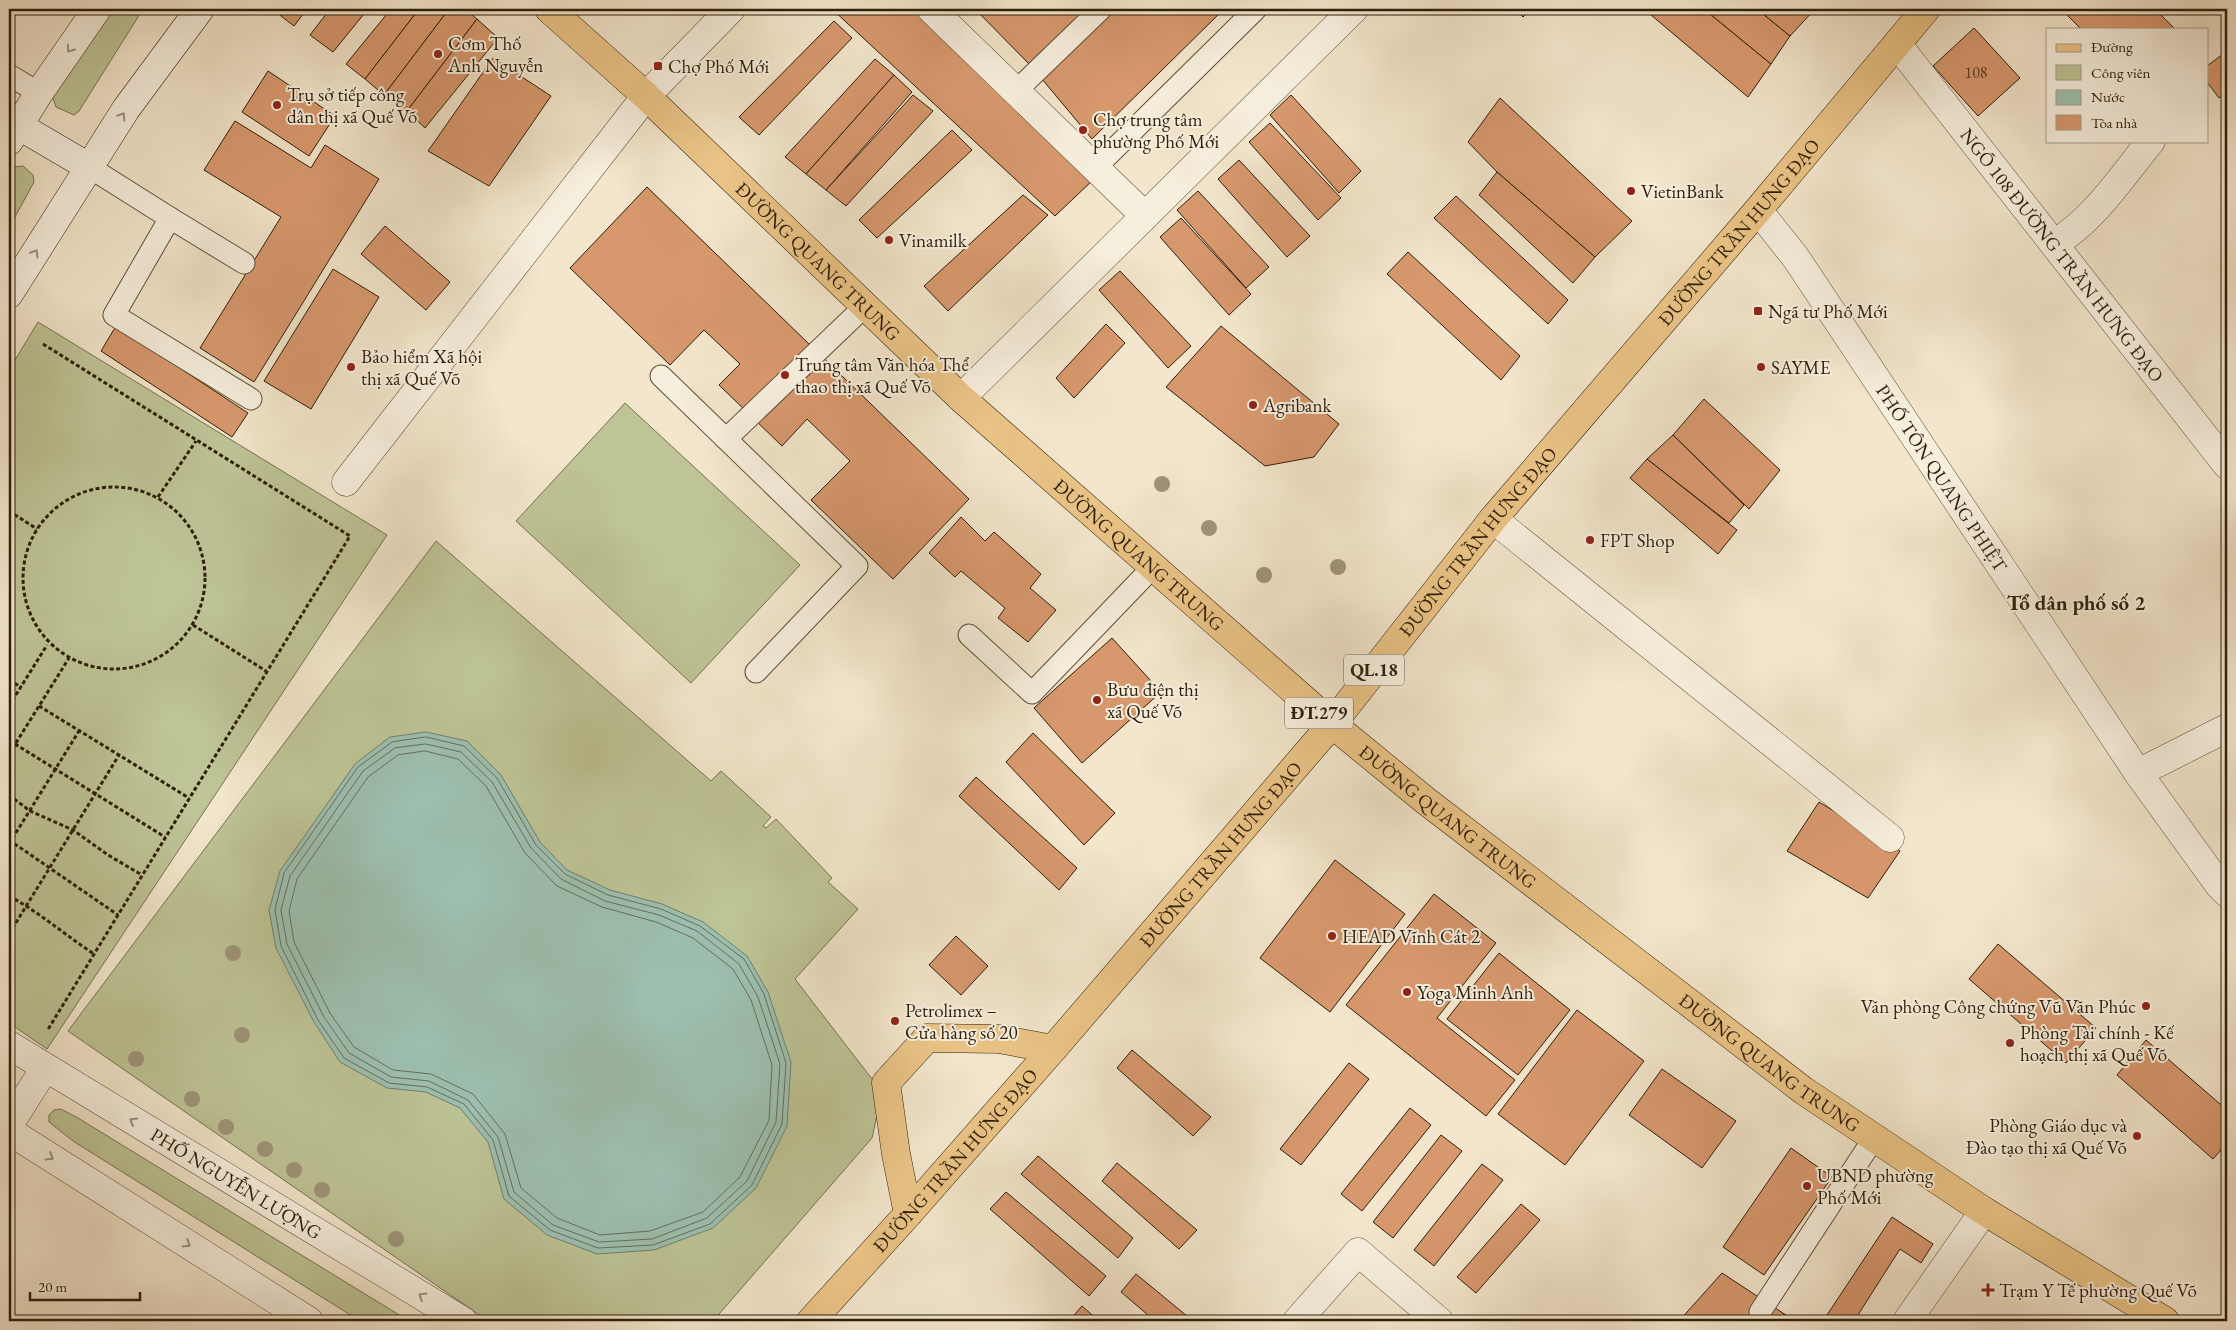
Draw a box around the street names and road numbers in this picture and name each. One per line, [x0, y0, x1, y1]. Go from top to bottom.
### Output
street label: NGÕ 108 ĐƯỜNG TRẦN HƯNG ĐẠO [1955, 123, 2169, 387]
street label: ĐƯỜNG TRẦN HƯNG ĐẠO [1653, 133, 1825, 331]
street label: ĐƯỜNG QUANG TRUNG [730, 177, 906, 347]
street label: PHỐ TÔN QUANG PHIỆT [1870, 379, 2013, 577]
street label: ĐƯỜNG TRẦN HƯNG ĐẠO [1393, 442, 1563, 642]
street label: ĐƯỜNG QUANG TRUNG [1048, 473, 1230, 637]
road number: QL.18 [1344, 654, 1404, 686]
road number: ĐT.279 [1285, 698, 1353, 728]
street label: ĐƯỜNG QUANG TRUNG [1354, 739, 1542, 895]
street label: ĐƯỜNG TRẦN HƯNG ĐẠO [1134, 756, 1308, 953]
street label: ĐƯỜNG QUANG TRUNG [1674, 988, 1865, 1138]
street label: ĐƯỜNG TRẦN HƯNG ĐẠO [867, 1063, 1043, 1258]
street label: PHỐ NGUYỄN LƯỢNG [146, 1122, 326, 1245]

